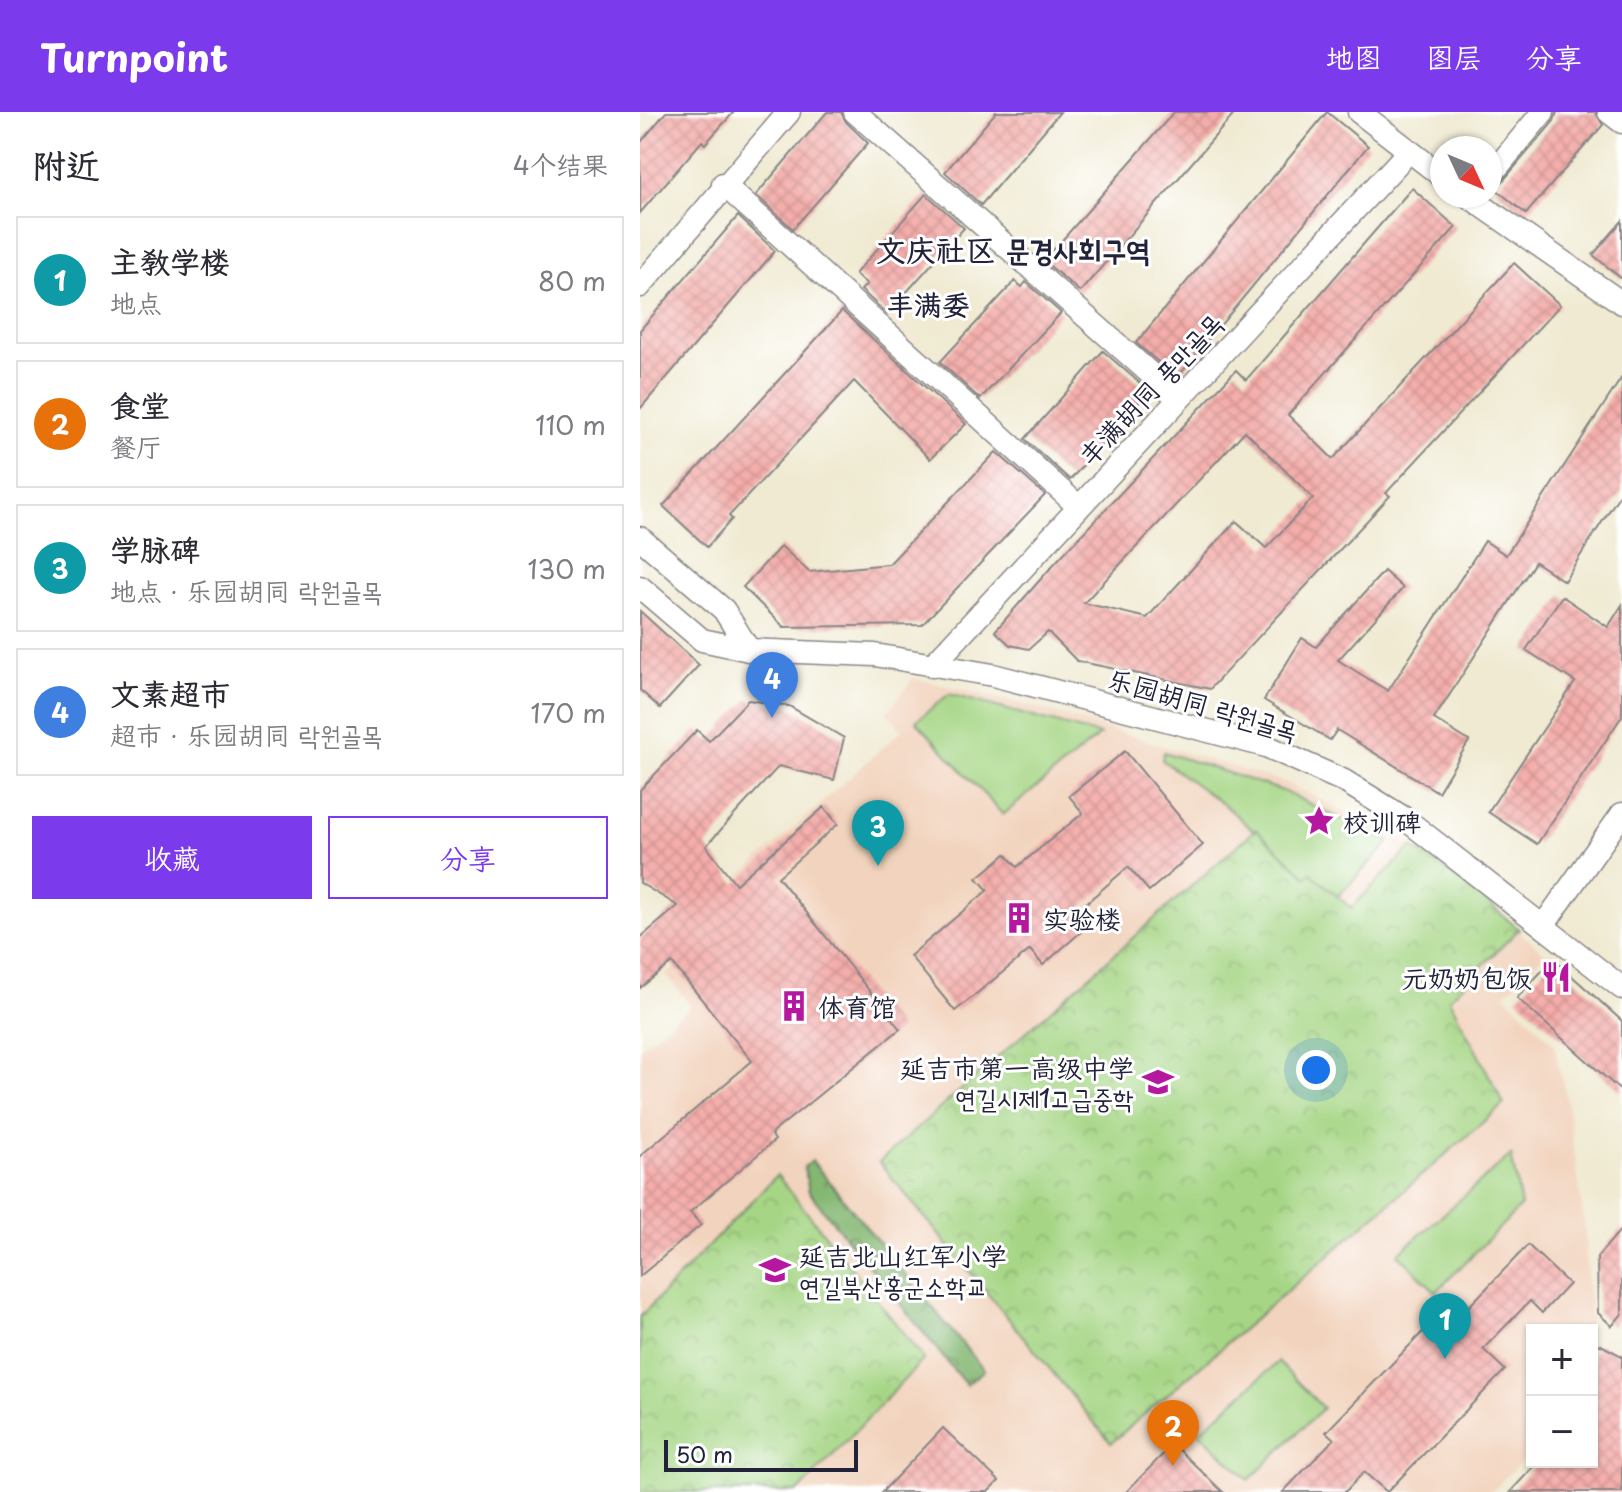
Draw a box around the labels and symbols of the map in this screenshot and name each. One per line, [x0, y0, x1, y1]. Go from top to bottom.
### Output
north arrow [1430, 136, 1502, 208]
district label: 文庆社区 문경사회구역 [876, 226, 1150, 271]
district label: 丰满委 [886, 282, 970, 325]
street label: 丰满胡同 풍만골목 [1069, 304, 1231, 474]
pin: 4 [746, 652, 798, 718]
street label: 乐园胡同 락원골목 [1103, 658, 1303, 750]
pin: 3 [852, 800, 904, 866]
place label: 校训碑 [1343, 802, 1421, 841]
place icon: 校训碑 [1302, 804, 1336, 838]
place label: 实验楼 [1043, 899, 1121, 938]
building icon: 实验楼 [1002, 901, 1036, 935]
place label: 元奶奶包饭 [1402, 958, 1532, 997]
restaurant icon: 元奶奶包饭 [1539, 960, 1573, 994]
place label: 体育馆 [818, 987, 896, 1026]
building icon: 体育馆 [777, 989, 811, 1023]
place label: 延吉市第一高级中学 연길시제1고급중학 [900, 1048, 1134, 1117]
your location [1296, 1050, 1336, 1090]
school or university icon: 延吉市第一高级中学 연길시제1고급중학 [1141, 1065, 1175, 1099]
place label: 延吉北山红军小学 연길북산홍군소학교 [799, 1236, 1007, 1305]
school or university icon: 延吉北山红军小学 연길북산홍군소학교 [758, 1253, 792, 1287]
pin: 1 [1419, 1293, 1471, 1359]
pin: 2 [1147, 1400, 1199, 1466]
scale bar [664, 1436, 858, 1472]

